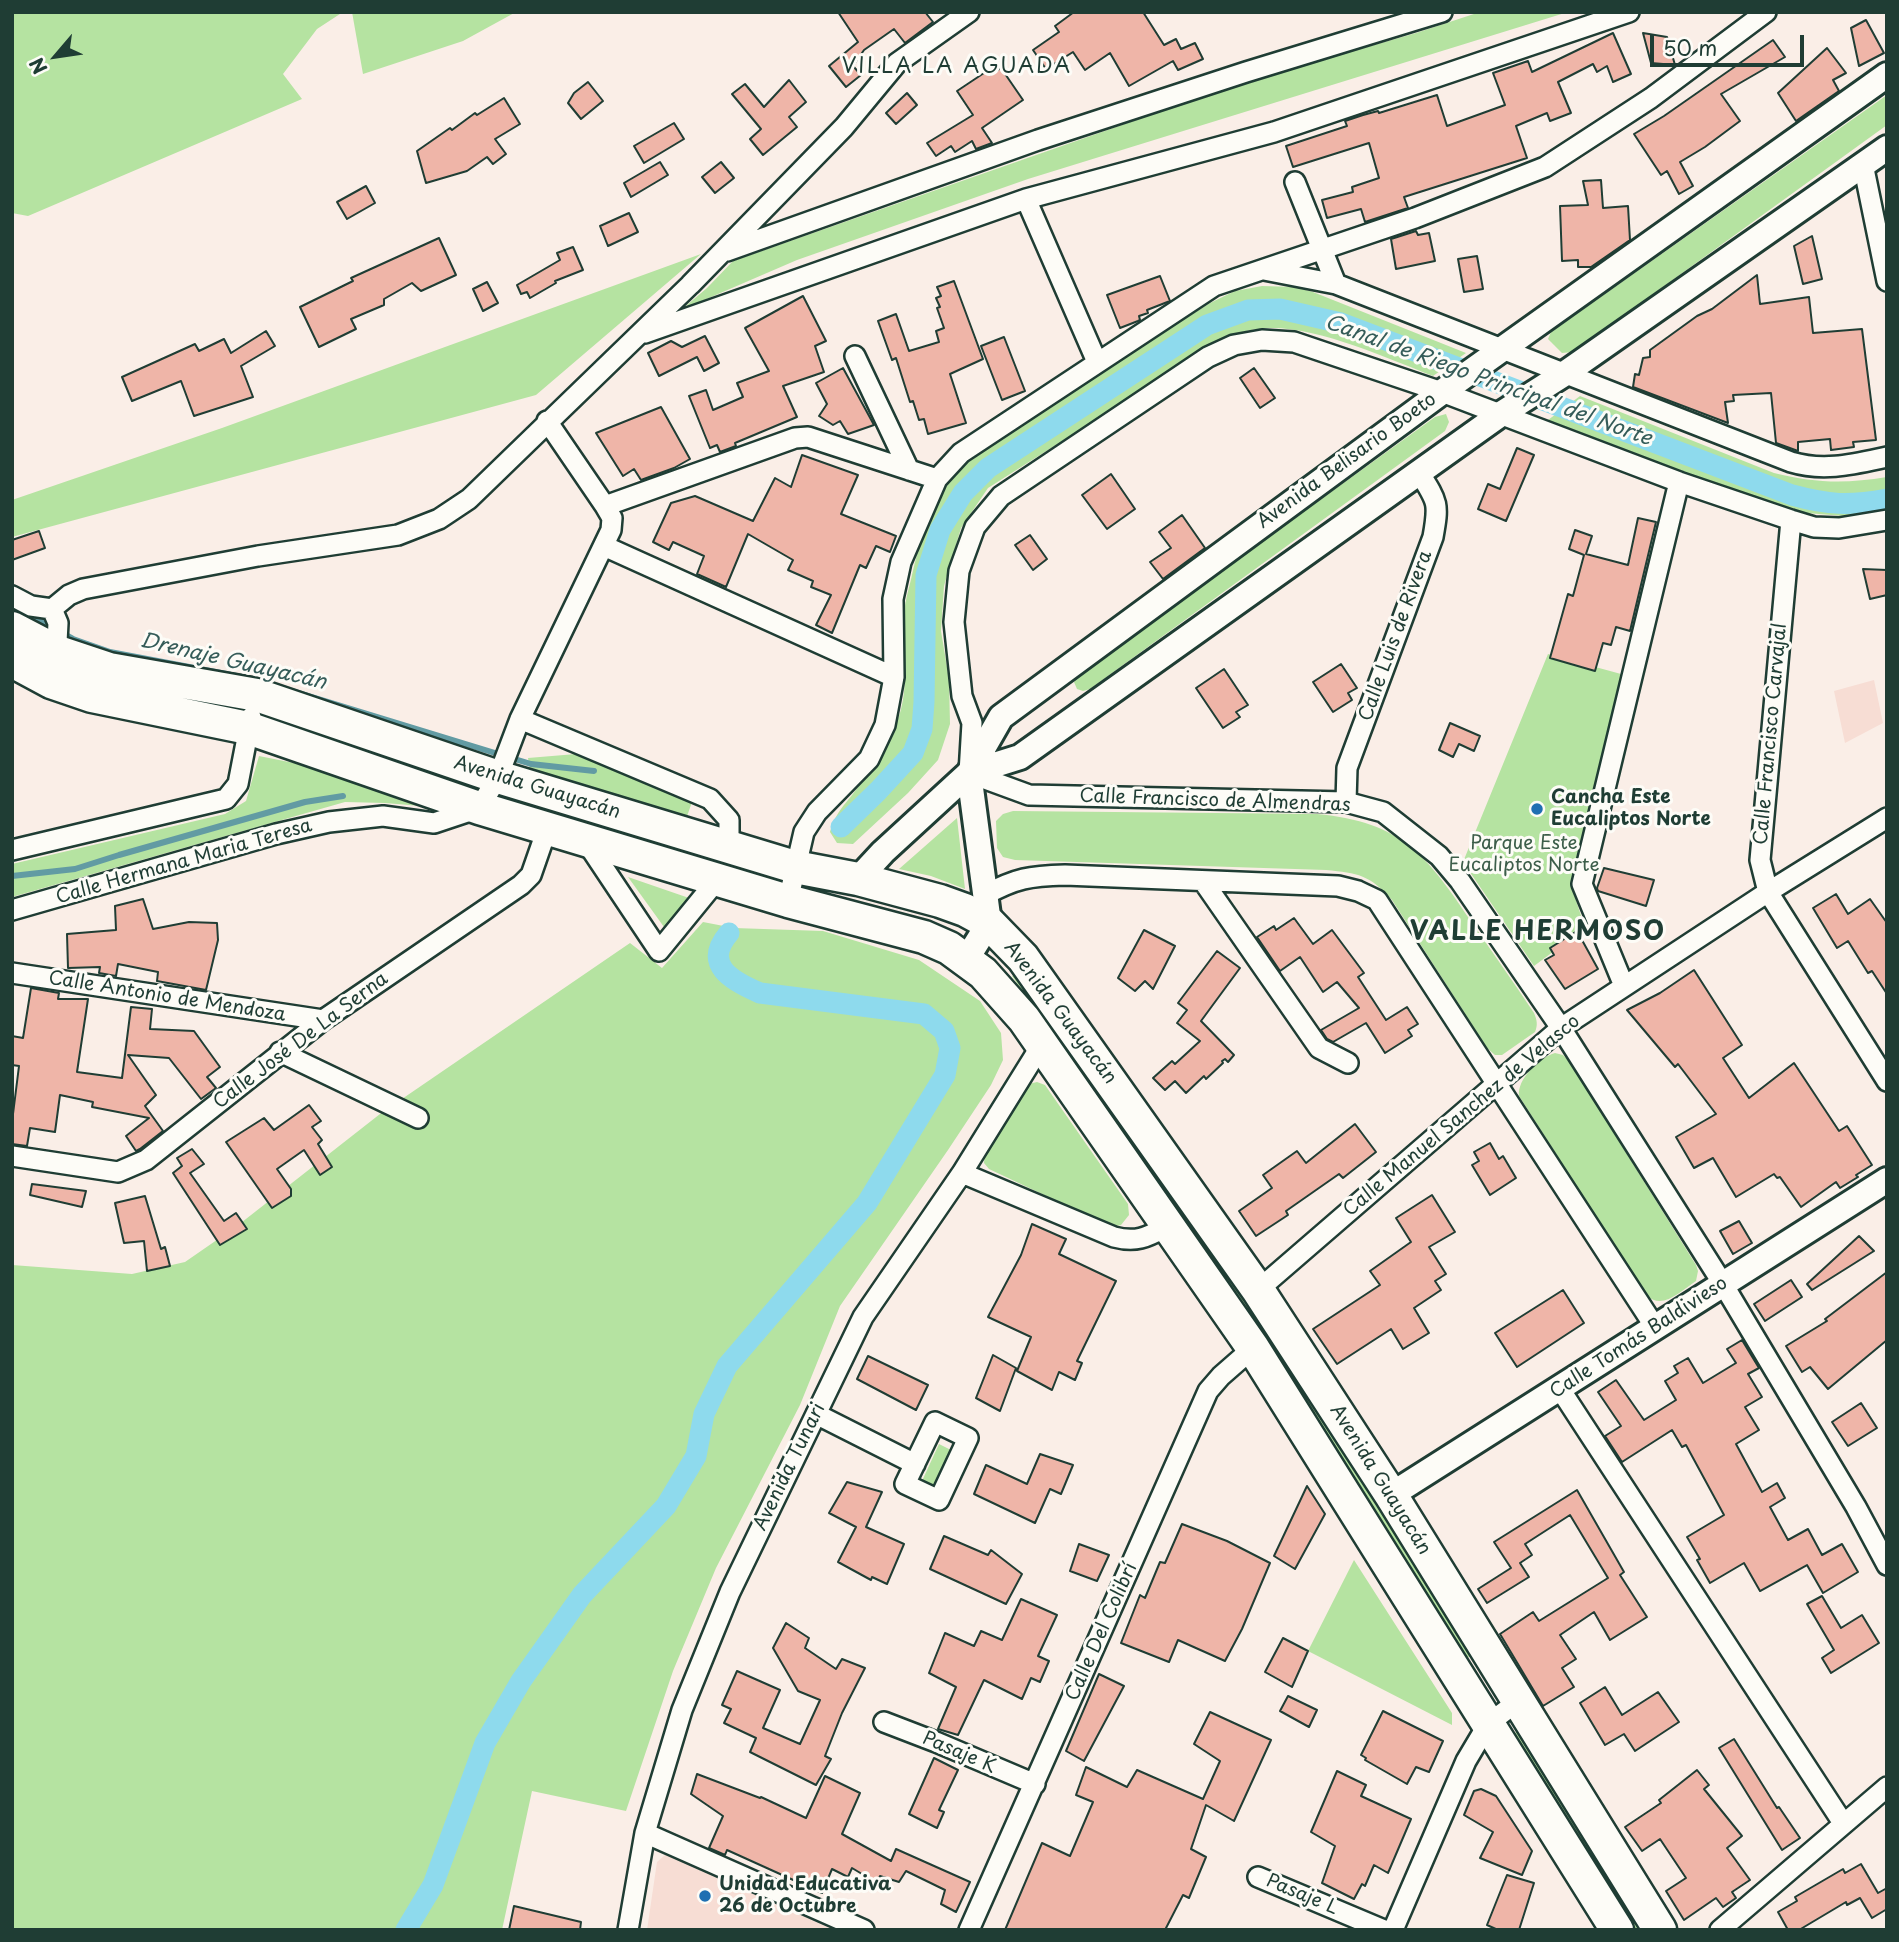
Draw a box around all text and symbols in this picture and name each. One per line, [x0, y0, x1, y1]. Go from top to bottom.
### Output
north arrow [21, 21, 91, 91]
scale bar [1654, 21, 1808, 65]
text: 50 m [1663, 31, 1717, 63]
text: N [22, 53, 54, 80]
district label: VILLA LA AGUADA [845, 54, 1069, 80]
water label: Canal de Riego Principal del Norte [1321, 310, 1655, 452]
street label: Avenida Belisario Boeto [1253, 388, 1441, 534]
street label: Calle Luis de Rivera [1355, 548, 1437, 724]
street label: Calle Francisco Carvajal [1750, 622, 1792, 846]
water label: Drenaje Guayacán [138, 628, 328, 696]
street label: Avenida Guayacán [451, 752, 623, 824]
street label: Calle Francisco de Almendras [1079, 785, 1351, 817]
place label: Cancha Este Eucaliptos Norte [1551, 787, 1711, 831]
marker: Cancha Este Eucaliptos Norte [1529, 801, 1545, 817]
street label: Calle Hermana Maria Teresa [53, 814, 315, 910]
park label: Parque Este Eucaliptos Norte [1448, 833, 1600, 877]
district label: VALLE HERMOSO [1413, 917, 1663, 949]
street label: Avenida Guayacán [999, 937, 1121, 1089]
street label: Calle Antonio de Mendoza [47, 967, 287, 1027]
street label: Calle José De La Serna [209, 968, 393, 1114]
street label: Calle Manuel Sanchez de Velasco [1339, 1010, 1585, 1222]
street label: Calle Tomás Baldivieso [1546, 1272, 1732, 1404]
street label: Avenida Tunari [749, 1399, 831, 1535]
street label: Avenida Guayacán [1325, 1401, 1435, 1559]
street label: Calle Del Colibrí [1061, 1559, 1143, 1705]
street label: Pasaje K [919, 1727, 999, 1779]
street label: Pasaje L [1263, 1870, 1341, 1920]
place label: Unidad Educativa 26 de Octubre [719, 1874, 891, 1918]
marker: Unidad Educativa 26 de Octubre [697, 1888, 713, 1904]

